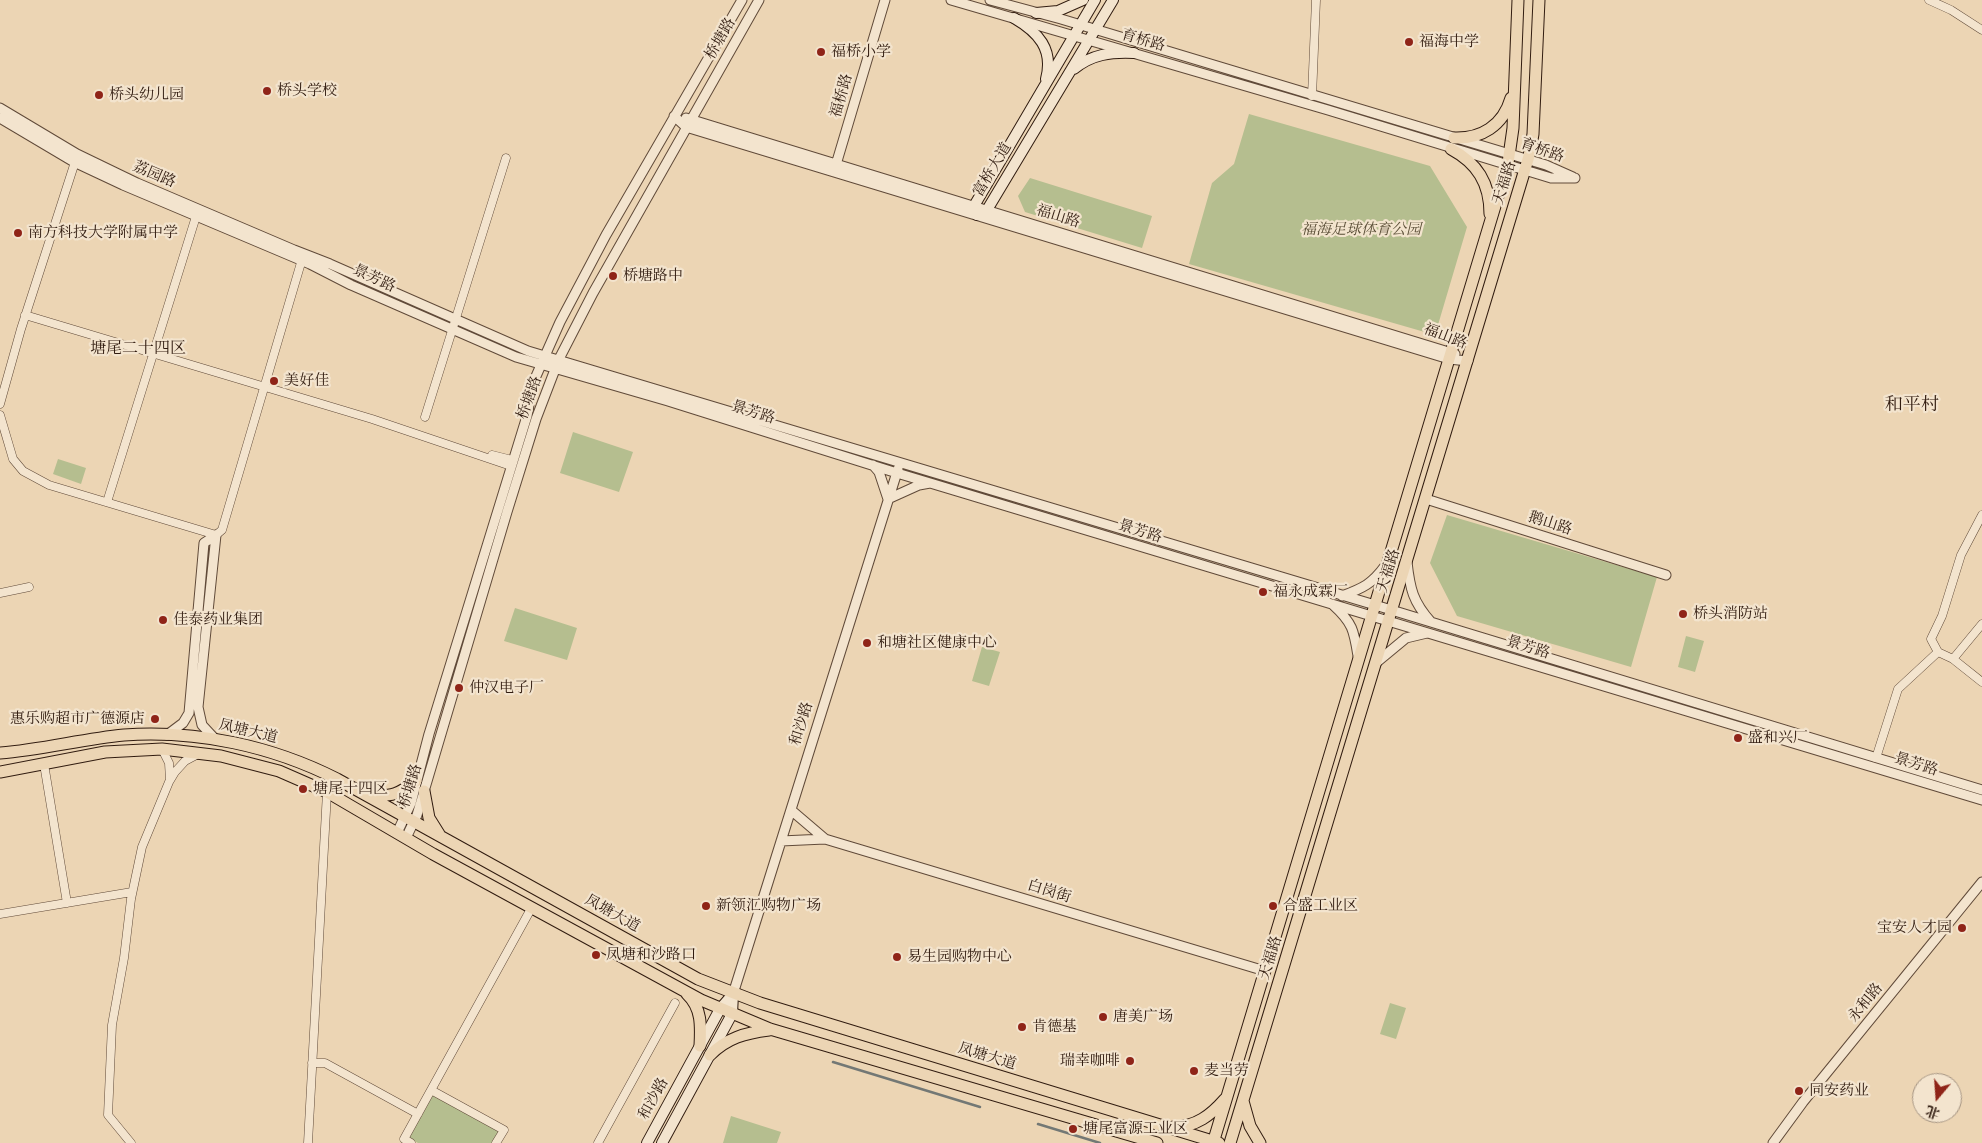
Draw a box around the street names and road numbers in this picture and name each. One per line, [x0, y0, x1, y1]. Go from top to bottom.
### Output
street label: 桥塘路 [702, 15, 740, 63]
street label: 育桥路 [1119, 26, 1167, 56]
street label: 福桥路 [827, 72, 857, 120]
street label: 育桥路 [1518, 135, 1566, 167]
street label: 富桥大道 [970, 140, 1016, 200]
street label: 荔园路 [130, 158, 178, 192]
street label: 天福路 [1490, 159, 1520, 207]
street label: 福山路 [1034, 202, 1082, 232]
street label: 景芳路 [350, 261, 398, 297]
street label: 福山路 [1421, 321, 1469, 353]
street label: 桥塘路 [514, 374, 546, 422]
street label: 景芳路 [729, 398, 777, 428]
street label: 鹅山路 [1526, 508, 1574, 540]
street label: 景芳路 [1116, 517, 1164, 547]
street label: 天福路 [1374, 547, 1404, 595]
street label: 景芳路 [1504, 633, 1552, 663]
street label: 和沙路 [787, 700, 817, 748]
street label: 凤塘大道 [217, 716, 279, 748]
street label: 景芳路 [1892, 750, 1940, 780]
street label: 桥塘路 [396, 762, 426, 810]
street label: 白岗街 [1025, 877, 1073, 907]
street label: 凤塘大道 [581, 892, 643, 936]
street label: 天福路 [1256, 934, 1286, 982]
street label: 永和路 [1845, 980, 1887, 1026]
street label: 凤塘大道 [956, 1040, 1018, 1074]
street label: 和沙路 [635, 1075, 673, 1123]

